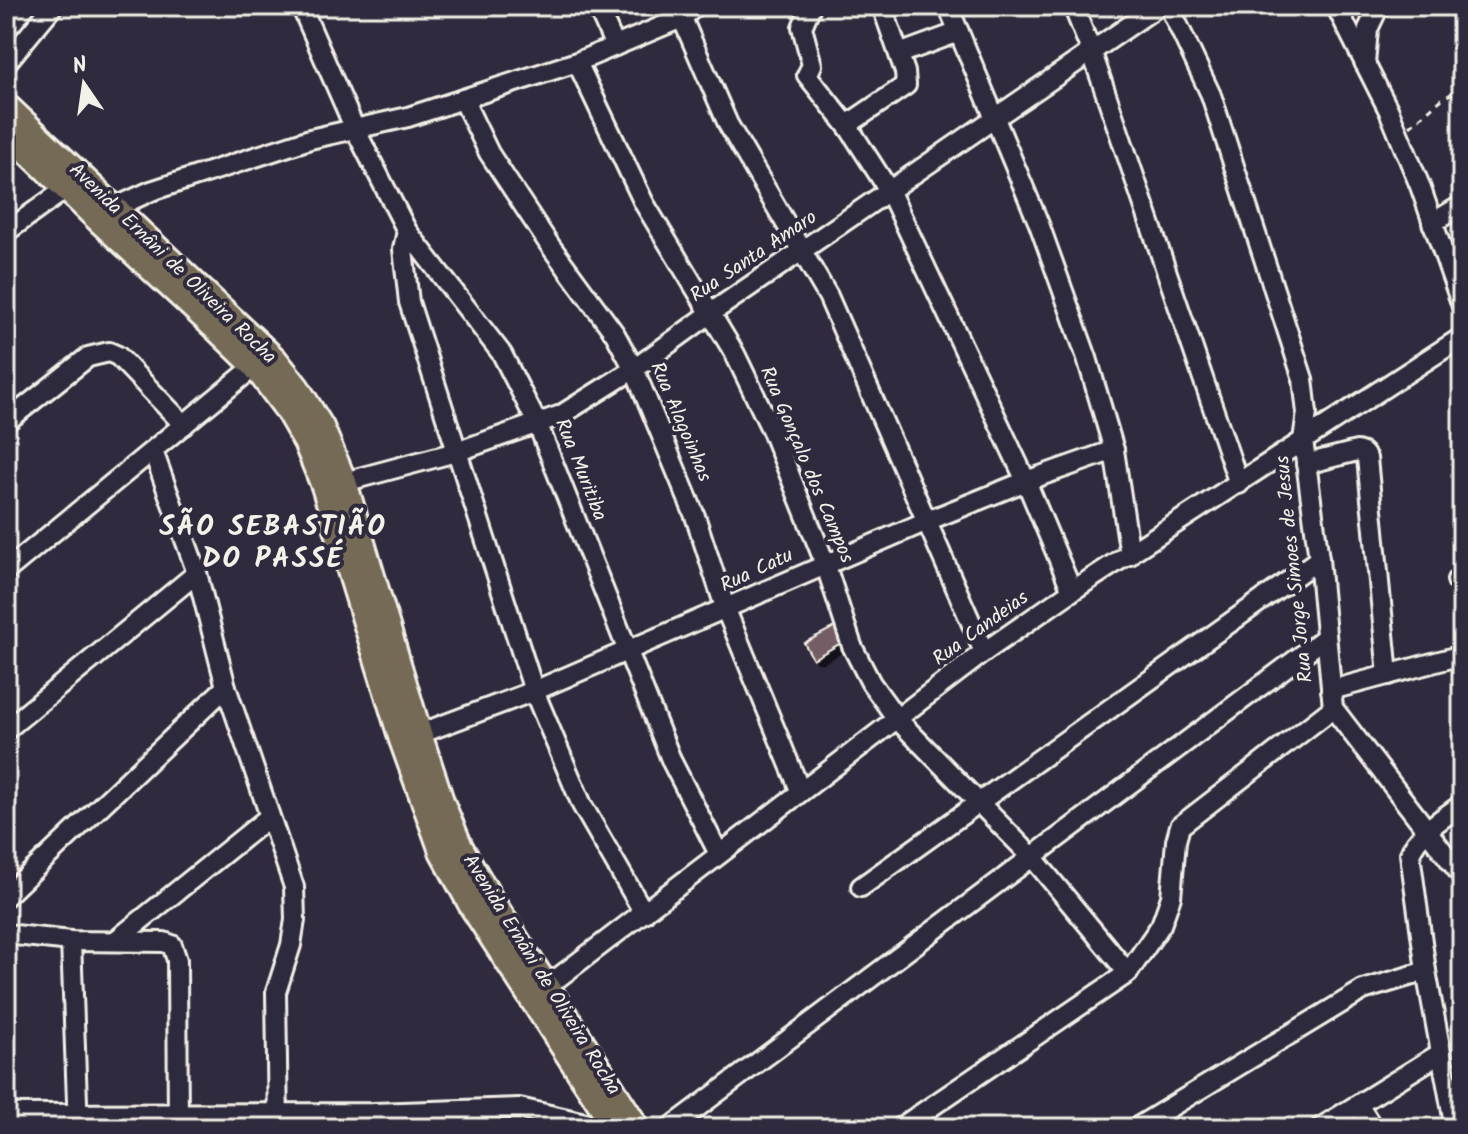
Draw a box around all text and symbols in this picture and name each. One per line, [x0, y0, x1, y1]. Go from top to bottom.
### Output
north arrow [44, 44, 124, 124]
text: N [69, 48, 91, 86]
street label: Avenida Ernâni de Oliveira Rocha [60, 156, 284, 372]
street label: Rua Santa Amaro [684, 202, 824, 312]
street label: Rua Alagoinhas [640, 357, 720, 487]
street label: Rua Gonçalo dos Campos [750, 362, 862, 569]
street label: Rua Muritiba [545, 414, 615, 526]
street label: Rua Jorge Simoes de Jesus [1267, 453, 1323, 684]
district label: SÃO SEBASTIÃO DO PASSÉ [159, 505, 387, 582]
street label: Rua Catu [715, 540, 799, 602]
street label: Rua Candeias [926, 583, 1036, 675]
street label: Avenida Ernâni de Oliveira Rocha [453, 848, 629, 1102]

